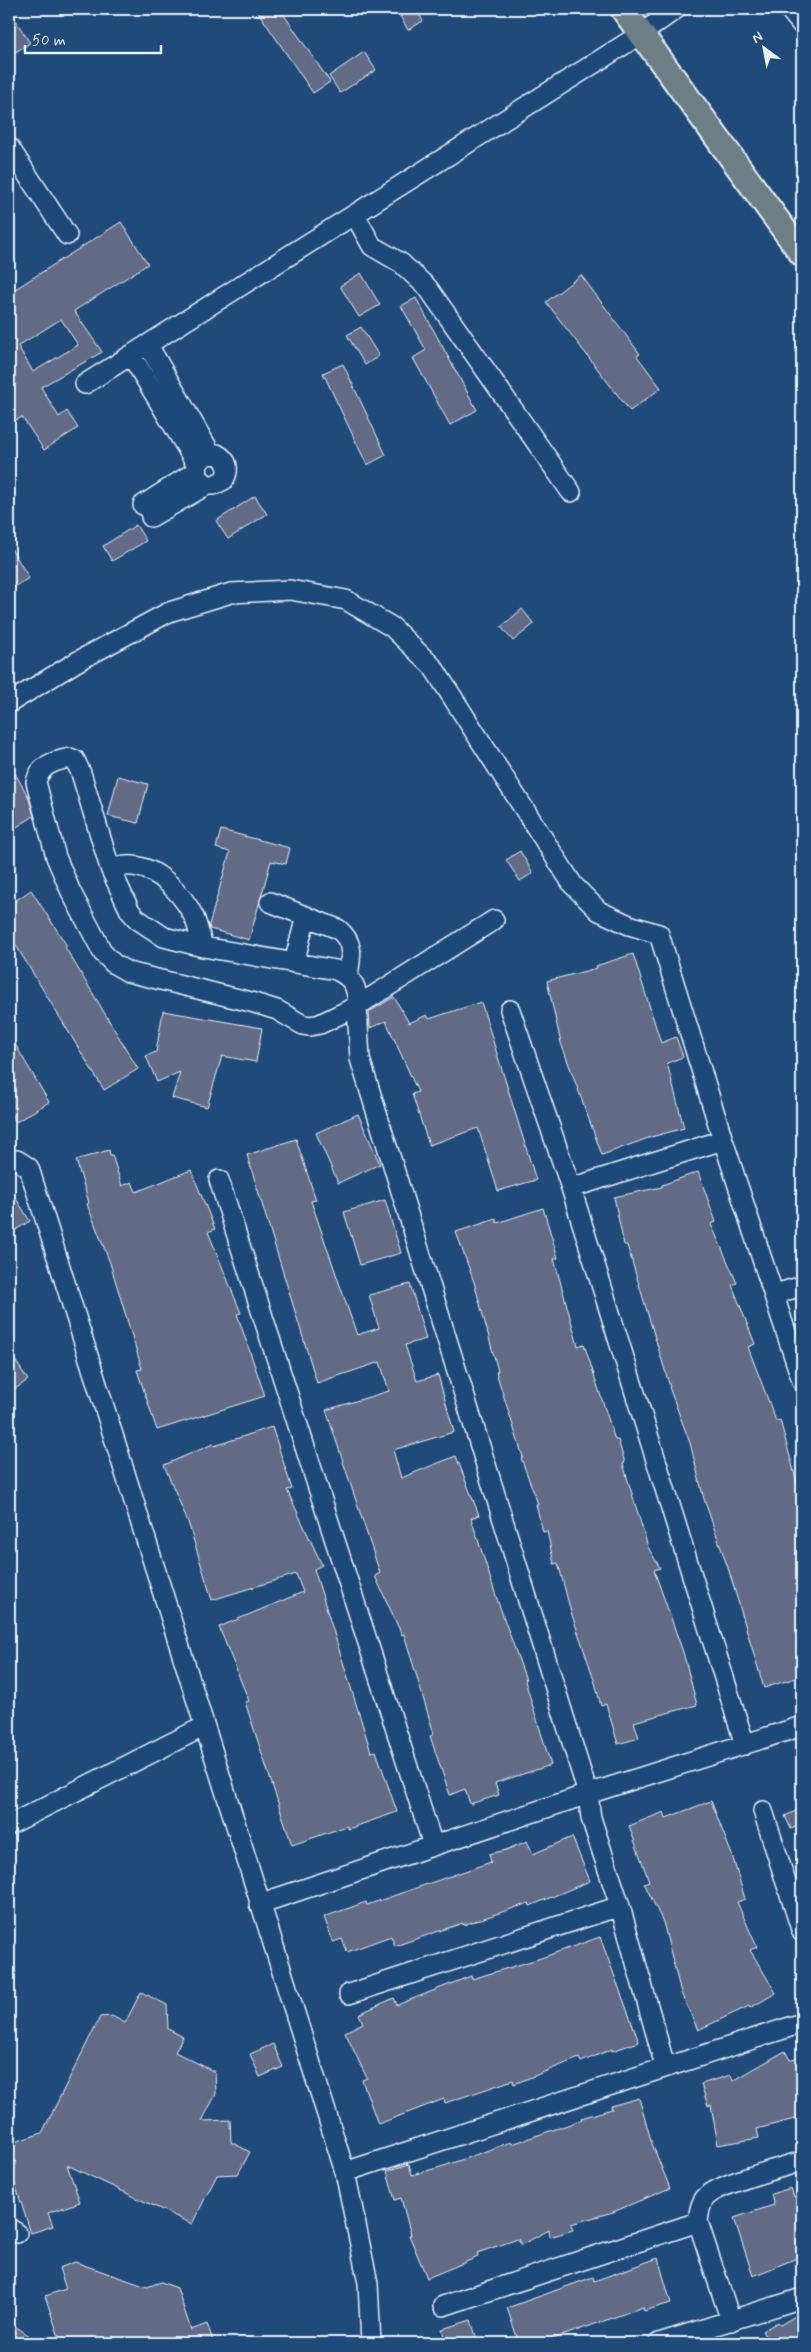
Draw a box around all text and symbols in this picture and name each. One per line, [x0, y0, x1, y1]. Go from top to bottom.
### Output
scale bar [25, 22, 161, 54]
north arrow [738, 22, 788, 72]
text: N [749, 28, 766, 48]
text: 50 m [32, 31, 66, 51]

